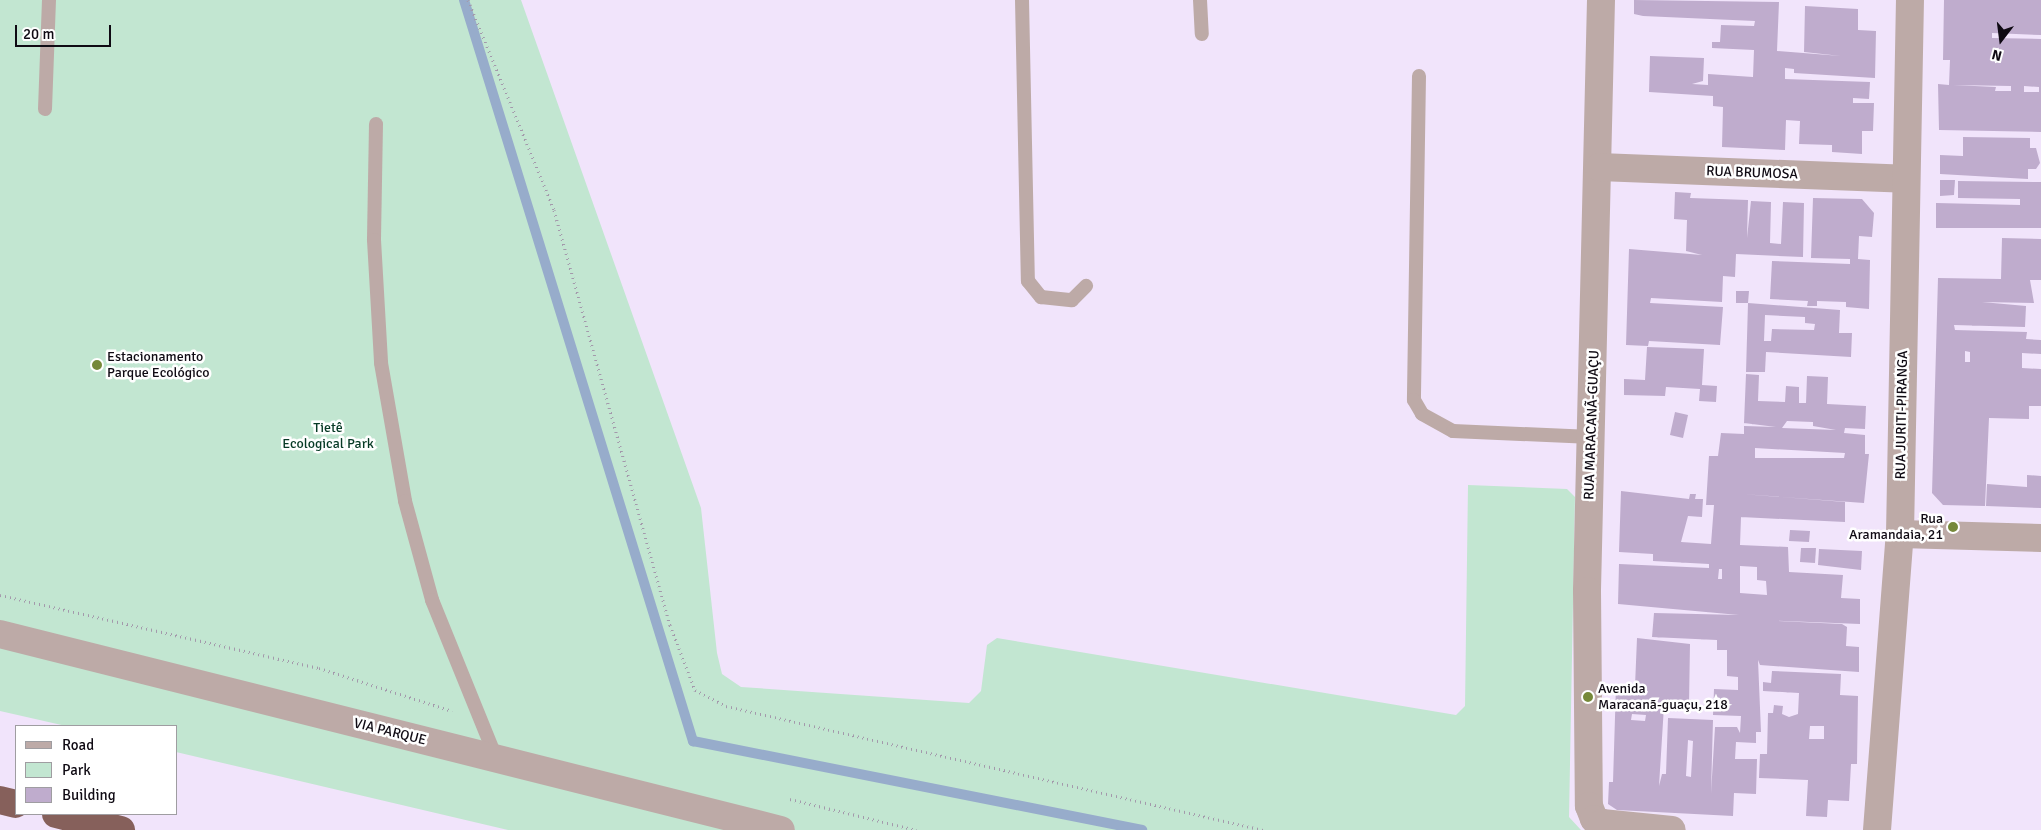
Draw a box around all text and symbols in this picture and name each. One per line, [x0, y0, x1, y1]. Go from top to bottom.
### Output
scale bar [18, 15, 114, 47]
north arrow [1976, 15, 2026, 65]
text: 20 m [23, 25, 54, 43]
text: N [1990, 45, 2004, 64]
street label: RUA BRUMOSA [1706, 163, 1798, 183]
place label: Estacionamento Parque Ecológico [107, 349, 210, 382]
street label: RUA MARACANÃ-GUAÇU [1581, 350, 1603, 500]
street label: RUA JURITI-PIRANGA [1892, 350, 1912, 480]
marker: Estacionamento Parque Ecológico [91, 359, 103, 371]
park label: Tietê Ecological Park [282, 420, 374, 452]
place label: Rua Aramandaia, 21 [1849, 511, 1943, 544]
marker: Rua Aramandaia, 21 [1947, 521, 1959, 533]
place label: Avenida Maracanã-guaçu, 218 [1598, 681, 1728, 714]
marker: Avenida Maracanã-guaçu, 218 [1582, 691, 1594, 703]
street label: VIA PARQUE [352, 715, 428, 749]
legend [15, 725, 178, 815]
text: Road [62, 736, 94, 754]
text: Park [62, 761, 91, 779]
text: Building [62, 786, 116, 804]

